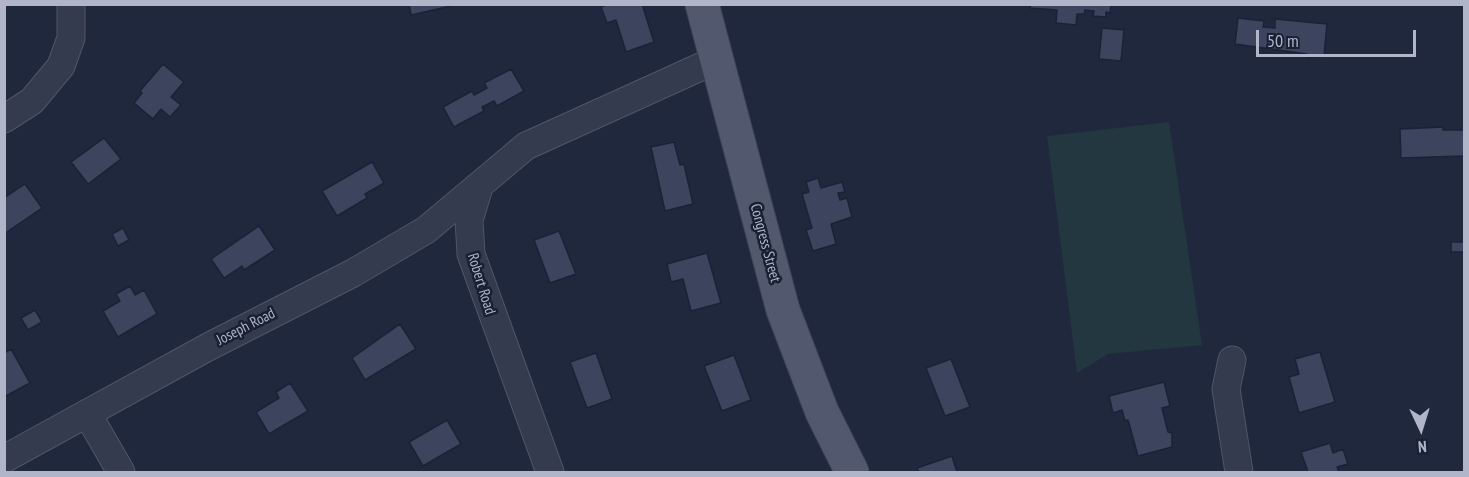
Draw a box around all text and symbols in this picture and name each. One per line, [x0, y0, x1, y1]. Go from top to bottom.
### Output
scale bar [1259, 18, 1420, 56]
text: 50 m [1267, 29, 1299, 52]
street label: Congress Street [746, 202, 784, 284]
street label: Robert Road [463, 251, 499, 317]
street label: Joseph Road [214, 305, 278, 349]
north arrow [1391, 399, 1451, 459]
text: N [1417, 437, 1427, 457]

